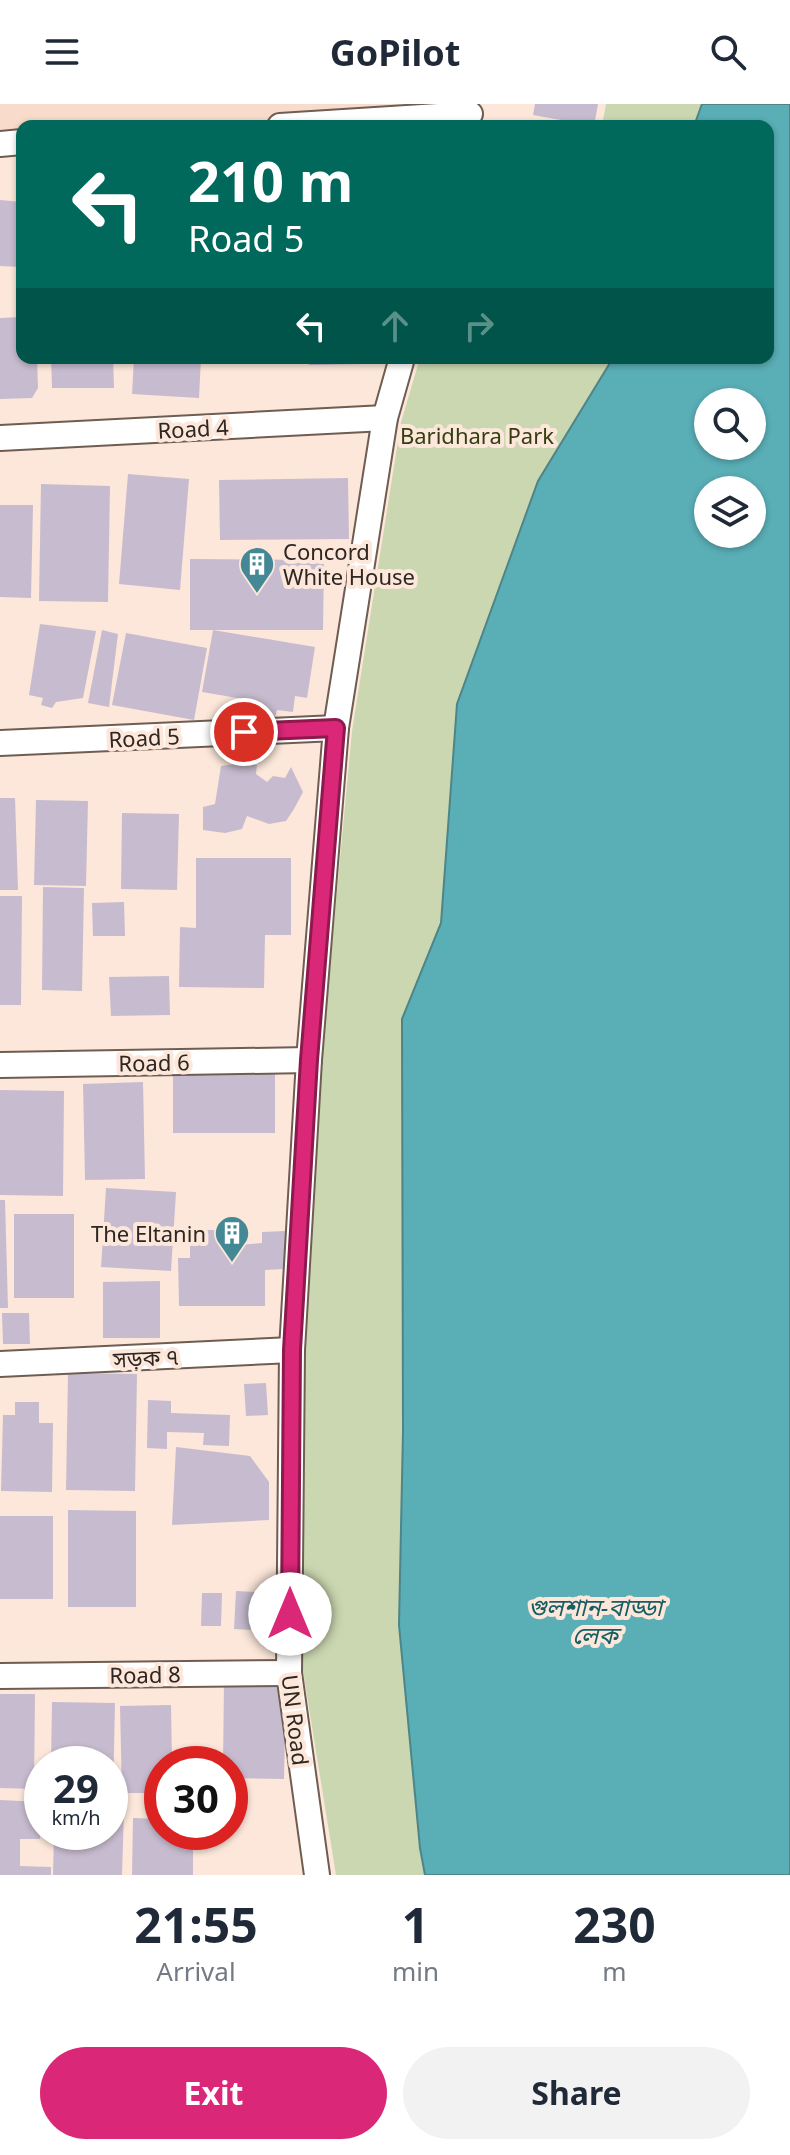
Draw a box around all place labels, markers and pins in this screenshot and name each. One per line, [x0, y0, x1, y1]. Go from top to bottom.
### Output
place label: Concord White House [283, 536, 415, 591]
building icon: Concord White House [238, 545, 276, 595]
pin [210, 698, 278, 766]
building icon: The Eltanin [213, 1214, 251, 1264]
place label: The Eltanin [91, 1218, 206, 1248]

